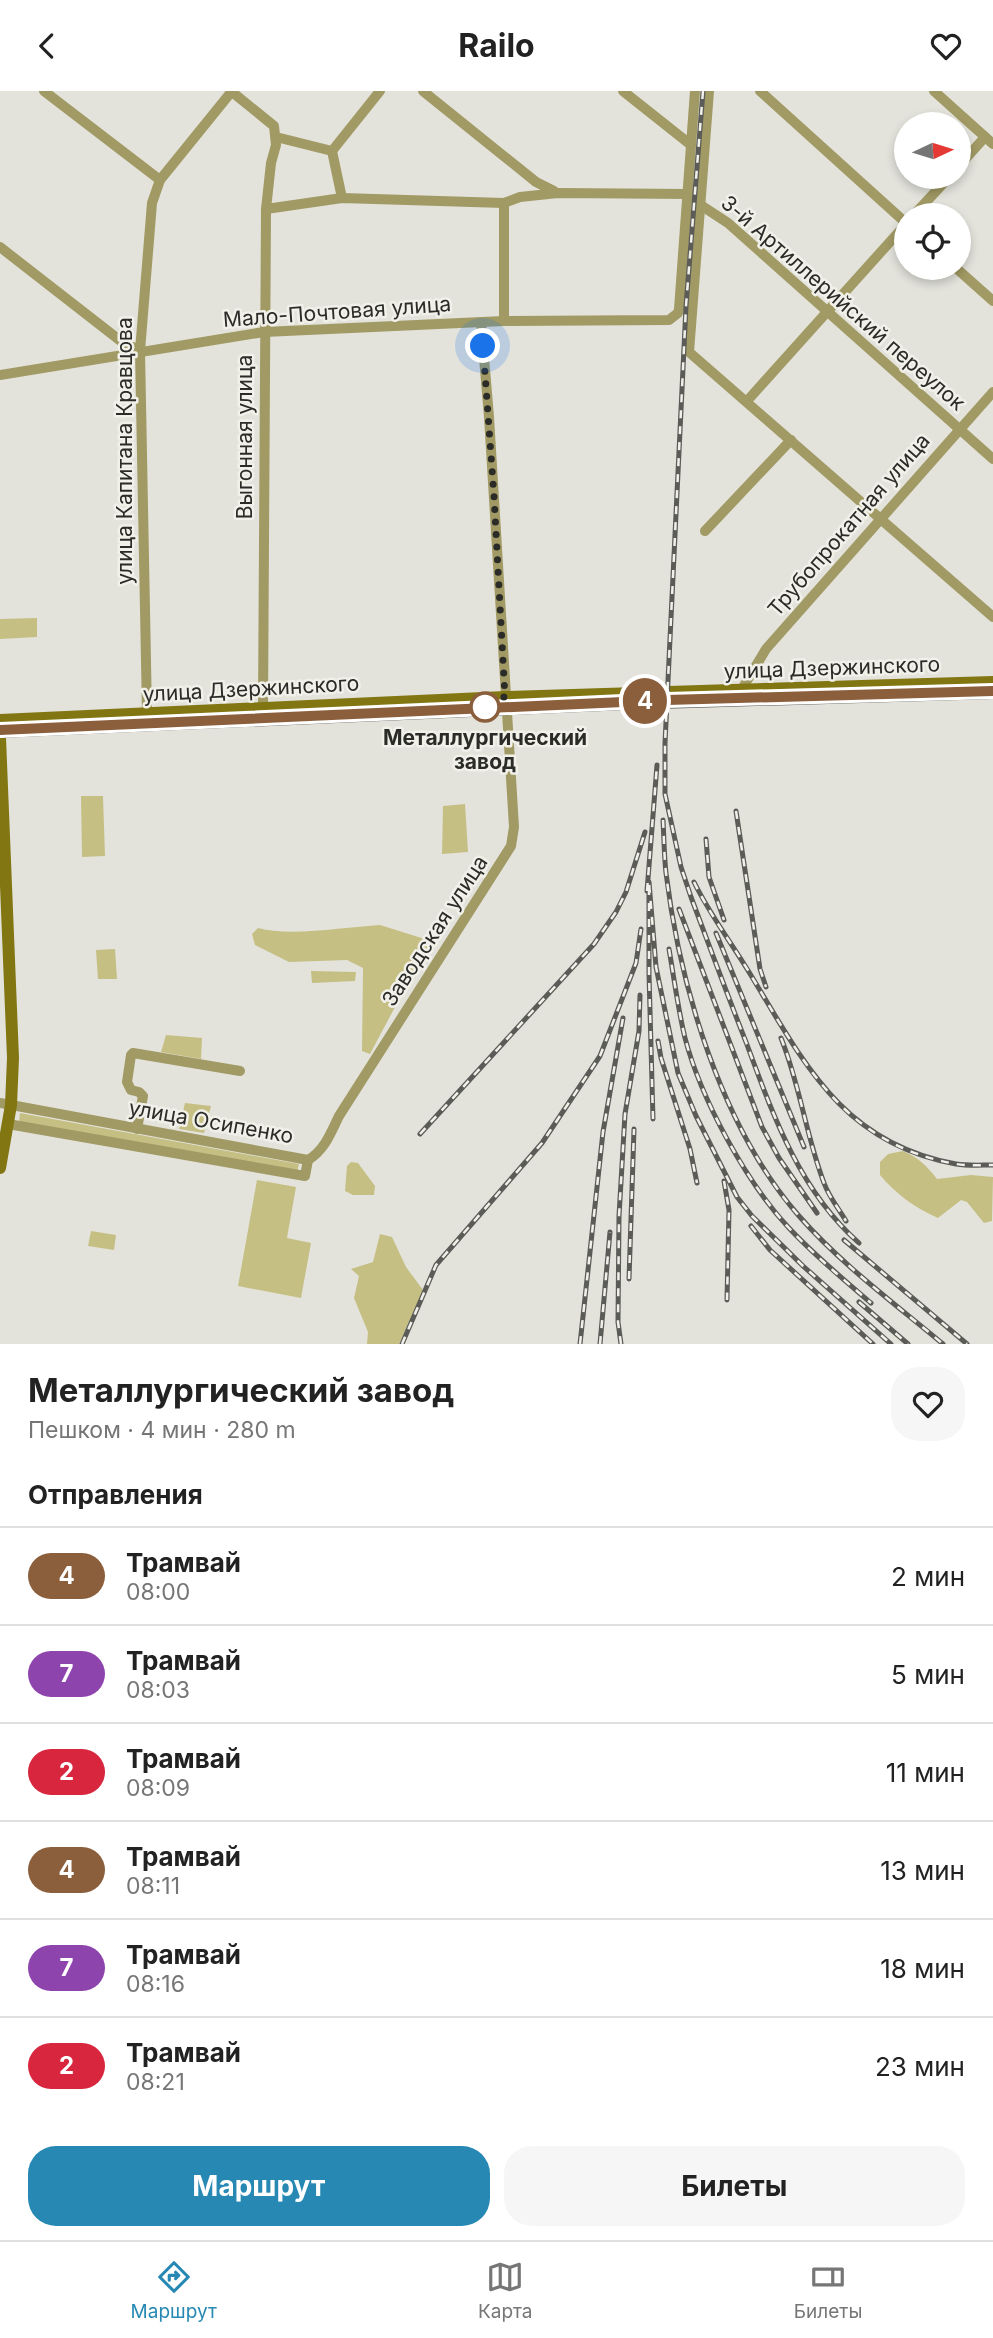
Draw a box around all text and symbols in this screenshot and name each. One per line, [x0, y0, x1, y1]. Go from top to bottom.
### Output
text: Railo [458, 26, 535, 65]
icon: back [28, 27, 66, 65]
icon: heart [927, 27, 965, 65]
north arrow [894, 112, 971, 189]
map controls [894, 112, 971, 280]
street label: 3-й Артиллерийский переулок [716, 190, 971, 416]
button: locate [894, 203, 971, 280]
street label: Мало-Почтовая улица [222, 291, 452, 332]
street label: улица Капитана Кравцова [112, 317, 137, 585]
your location [465, 328, 500, 363]
street label: Выгонная улица [232, 355, 257, 519]
street label: Трубопрокатная улица [762, 428, 935, 621]
street label: улица Дзержинского [723, 651, 941, 684]
street label: улица Дзержинского [142, 670, 360, 707]
line badge: 4 [622, 678, 668, 724]
text: 4 [637, 686, 653, 715]
marker: Металлургический завод [470, 692, 500, 722]
place label: Металлургический завод [383, 725, 587, 774]
street label: Заводская улица [376, 851, 493, 1011]
street label: улица Осипенко [127, 1095, 295, 1148]
button: heart [891, 1367, 965, 1441]
text: Металлургический завод [28, 1370, 454, 1410]
text: Пешком · 4 мин · 280 m [28, 1416, 296, 1444]
text: Отправления [28, 1479, 203, 1510]
text: Трамвай [126, 1547, 241, 1578]
text: 4 [58, 1561, 75, 1590]
text: 2 мин [891, 1561, 965, 1592]
text: 08:00 [126, 1578, 190, 1606]
text: Трамвай [126, 1645, 241, 1676]
text: 7 [60, 1659, 73, 1688]
text: 5 мин [891, 1659, 965, 1690]
text: 08:03 [126, 1676, 190, 1704]
text: Трамвай [126, 1743, 241, 1774]
text: 2 [59, 1757, 74, 1786]
text: 11 мин [886, 1757, 965, 1788]
text: 08:09 [126, 1774, 190, 1802]
text: Трамвай [126, 1841, 241, 1872]
text: 4 [58, 1855, 75, 1884]
text: 13 мин [880, 1855, 965, 1886]
text: 08:11 [126, 1872, 180, 1900]
text: Трамвай [126, 1939, 241, 1970]
text: 7 [60, 1953, 73, 1982]
text: 18 мин [880, 1953, 965, 1984]
text: 08:16 [126, 1970, 185, 1998]
text: Трамвай [126, 2037, 241, 2068]
text: 2 [59, 2051, 74, 2080]
text: 23 мин [875, 2051, 965, 2082]
text: 08:21 [126, 2068, 185, 2096]
button: Маршрут [28, 2146, 490, 2226]
button: Билеты [504, 2146, 965, 2226]
tab: Маршрут [131, 2258, 217, 2323]
tab: Карта [478, 2258, 533, 2323]
tab: Билеты [794, 2258, 862, 2323]

